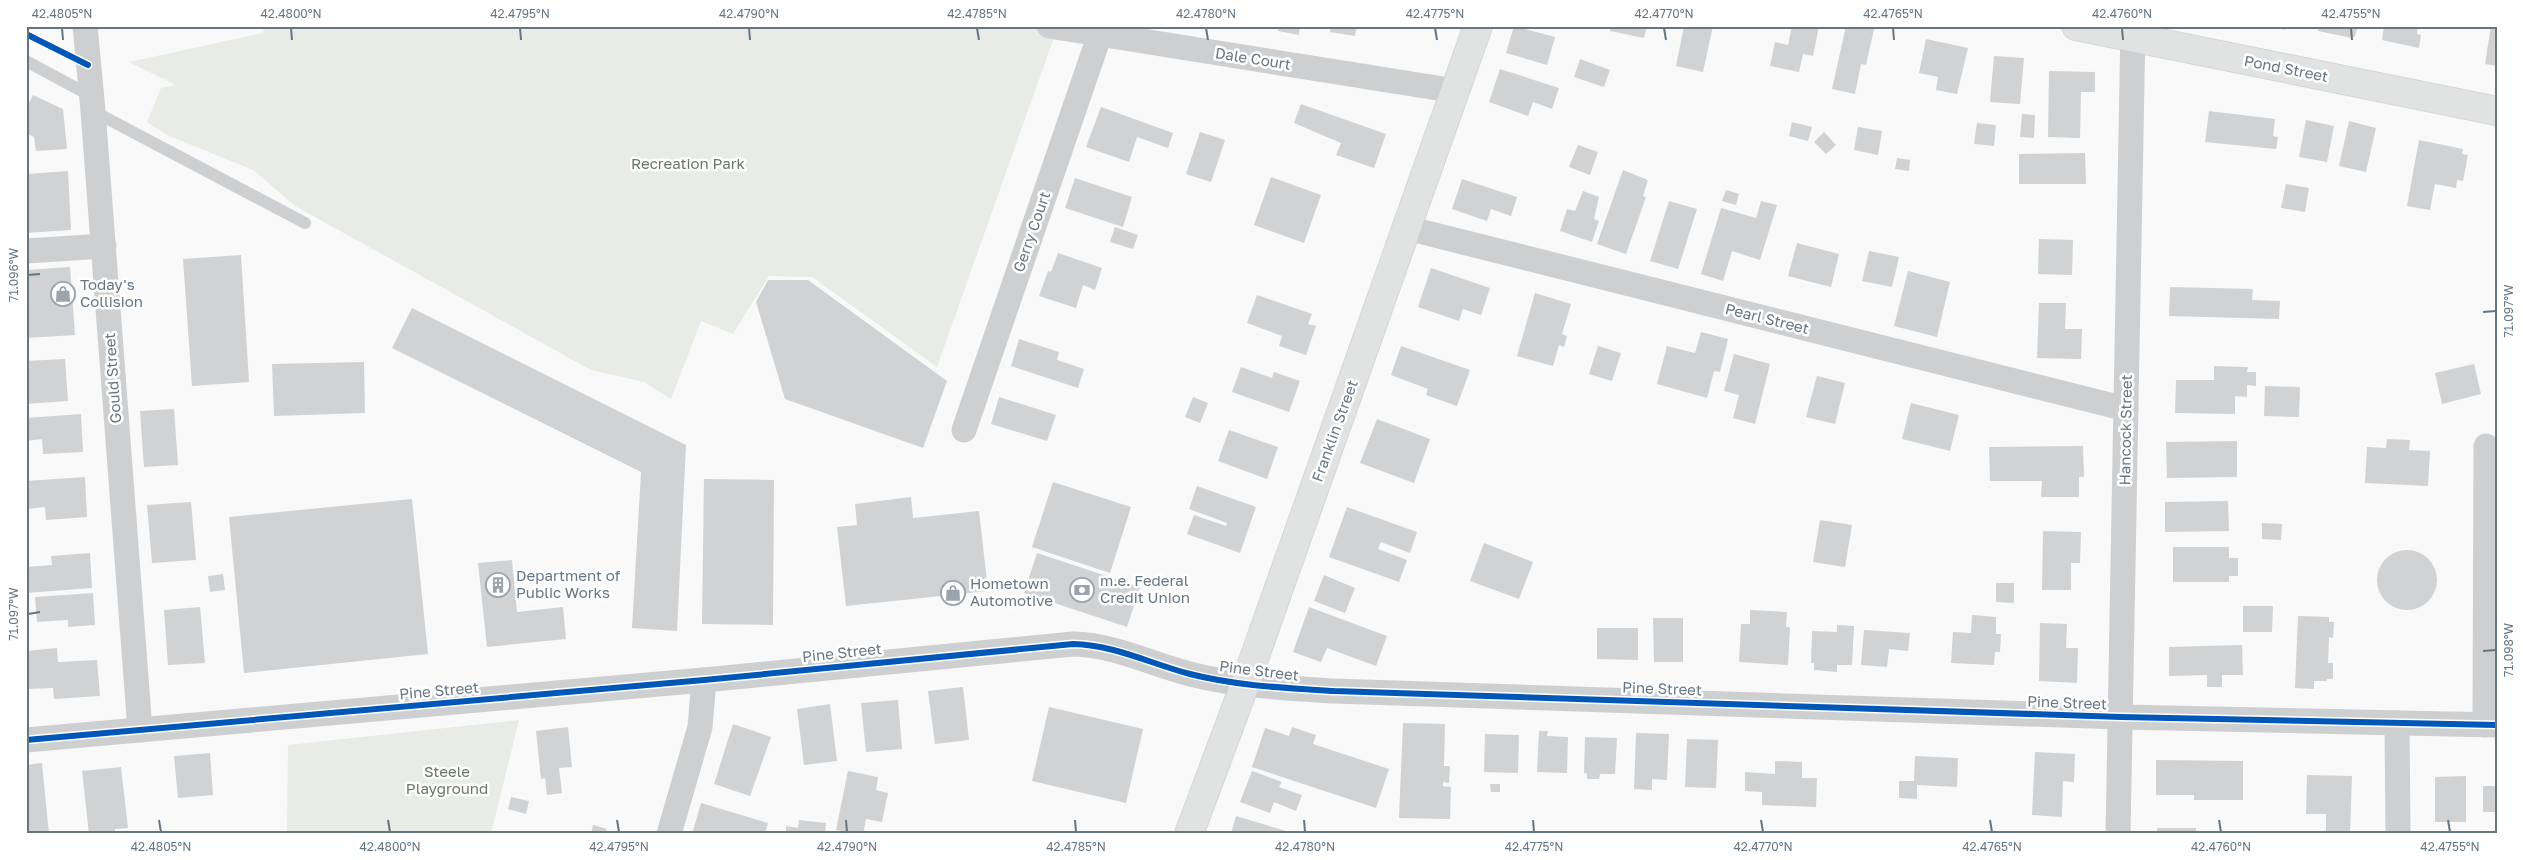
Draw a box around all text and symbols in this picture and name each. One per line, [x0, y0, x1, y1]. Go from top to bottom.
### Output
text: 42.4805°N [32, 6, 92, 21]
text: 42.4800°N [260, 6, 322, 21]
text: 42.4795°N [490, 6, 550, 21]
text: 42.4790°N [719, 6, 779, 21]
text: 42.4785°N [947, 6, 1007, 21]
text: 42.4780°N [1176, 6, 1236, 21]
text: 42.4775°N [1406, 6, 1464, 21]
text: 42.4770°N [1634, 6, 1694, 21]
text: 42.4765°N [1863, 6, 1923, 21]
text: 42.4760°N [2092, 6, 2152, 21]
text: 42.4755°N [2321, 6, 2381, 21]
street label: Dale Court [1214, 43, 1292, 73]
street label: Pond Street [2243, 51, 2330, 85]
park label: Recreation Park [631, 154, 746, 172]
street label: Gerry Court [1009, 189, 1053, 274]
text: 71.096°W [6, 248, 21, 302]
place label: Today's Collision [80, 275, 143, 310]
shop icon: Today's Collision [50, 281, 76, 307]
text: 71.097°W [2501, 284, 2516, 338]
street label: Pearl Street [1724, 299, 1811, 337]
street label: Gould Street [100, 332, 124, 424]
street label: Hancock Street [2115, 374, 2135, 486]
street label: Franklin Street [1307, 377, 1361, 484]
place label: Department of Public Works [516, 566, 621, 601]
place label: m.e. Federal Credit Union [1100, 571, 1190, 606]
building icon: Department of Public Works [485, 572, 511, 598]
place label: Hometown Automotive [970, 574, 1053, 609]
bank icon: m.e. Federal Credit Union [1069, 577, 1095, 603]
shop icon: Hometown Automotive [940, 580, 966, 606]
text: 71.097°W [6, 587, 21, 641]
text: 71.098°W [2501, 623, 2516, 677]
street label: Pine Street [801, 639, 883, 665]
street label: Pine Street [1218, 656, 1300, 684]
street label: Pine Street [398, 678, 480, 702]
street label: Pine Street [1622, 678, 1702, 698]
street label: Pine Street [2027, 692, 2107, 712]
park label: Steele Playground [406, 762, 488, 797]
text: 42.4805°N [131, 839, 191, 854]
text: 42.4800°N [359, 839, 421, 854]
text: 42.4795°N [589, 839, 649, 854]
text: 42.4790°N [817, 839, 877, 854]
text: 42.4785°N [1046, 839, 1106, 854]
text: 42.4780°N [1275, 839, 1335, 854]
text: 42.4775°N [1505, 839, 1563, 854]
text: 42.4770°N [1733, 839, 1793, 854]
text: 42.4765°N [1962, 839, 2022, 854]
text: 42.4760°N [2191, 839, 2251, 854]
text: 42.4755°N [2420, 839, 2480, 854]

